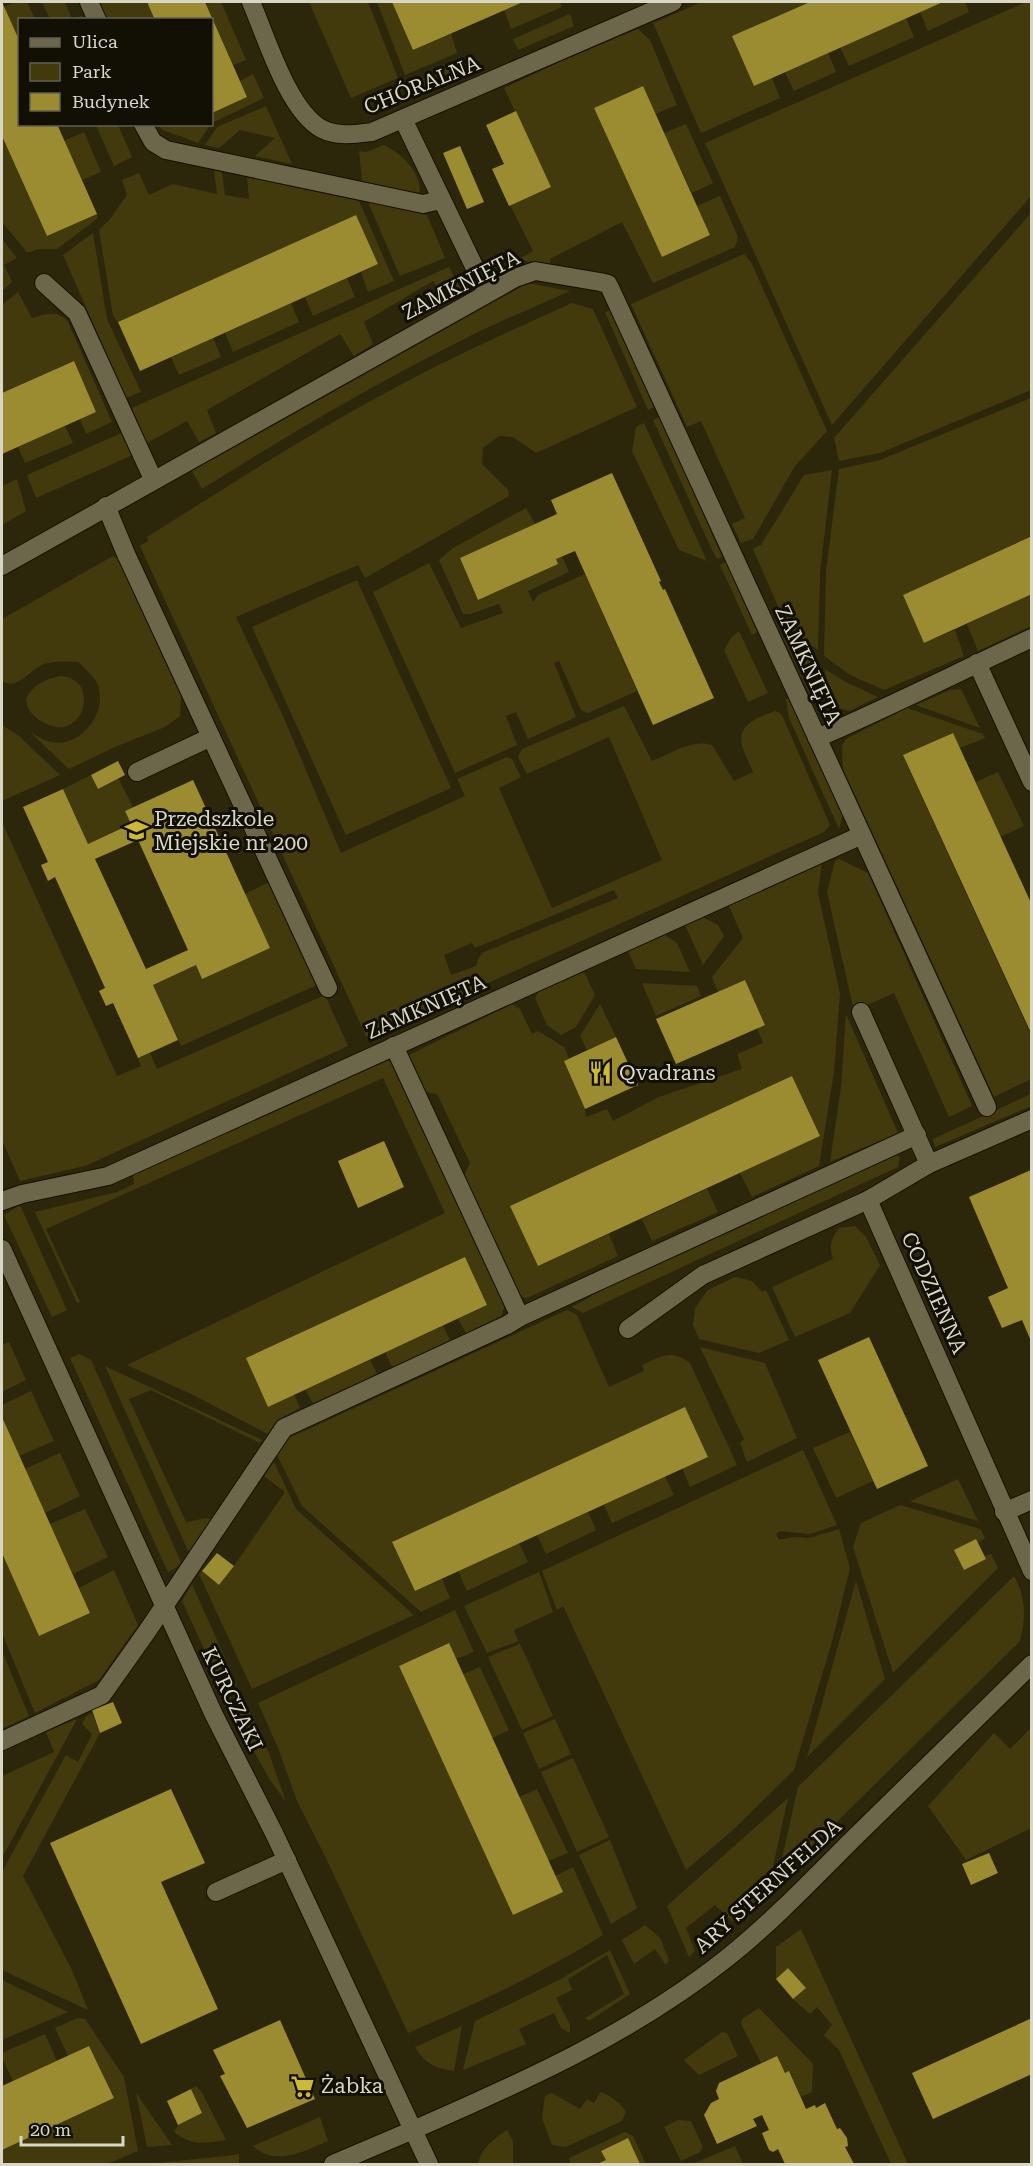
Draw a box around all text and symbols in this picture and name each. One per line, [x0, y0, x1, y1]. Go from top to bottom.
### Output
legend [18, 18, 213, 126]
text: Ulica [72, 31, 118, 52]
street label: CHÓRALNA [360, 50, 484, 119]
text: Park [72, 61, 112, 82]
text: Budynek [72, 91, 150, 112]
street label: ZAMKNIĘTA [398, 245, 524, 325]
street label: ZAMKNIĘTA [770, 601, 846, 729]
place label: Przedszkole Miejskie nr 200 [154, 807, 308, 855]
school or university icon: Przedszkole Miejskie nr 200 [123, 818, 149, 844]
street label: ZAMKNIĘTA [362, 970, 490, 1044]
restaurant icon: Qvadrans [588, 1060, 614, 1086]
place label: Qvadrans [619, 1061, 715, 1085]
street label: CODZIENNA [897, 1229, 972, 1358]
street label: KURCZAKI [197, 1643, 267, 1755]
street label: ARY STERNFELDA [690, 1814, 847, 1958]
supermarket icon: Żabka [290, 2073, 316, 2099]
place label: Żabka [321, 2074, 384, 2098]
scale bar [21, 2109, 123, 2147]
text: 20 m [30, 2119, 71, 2140]

